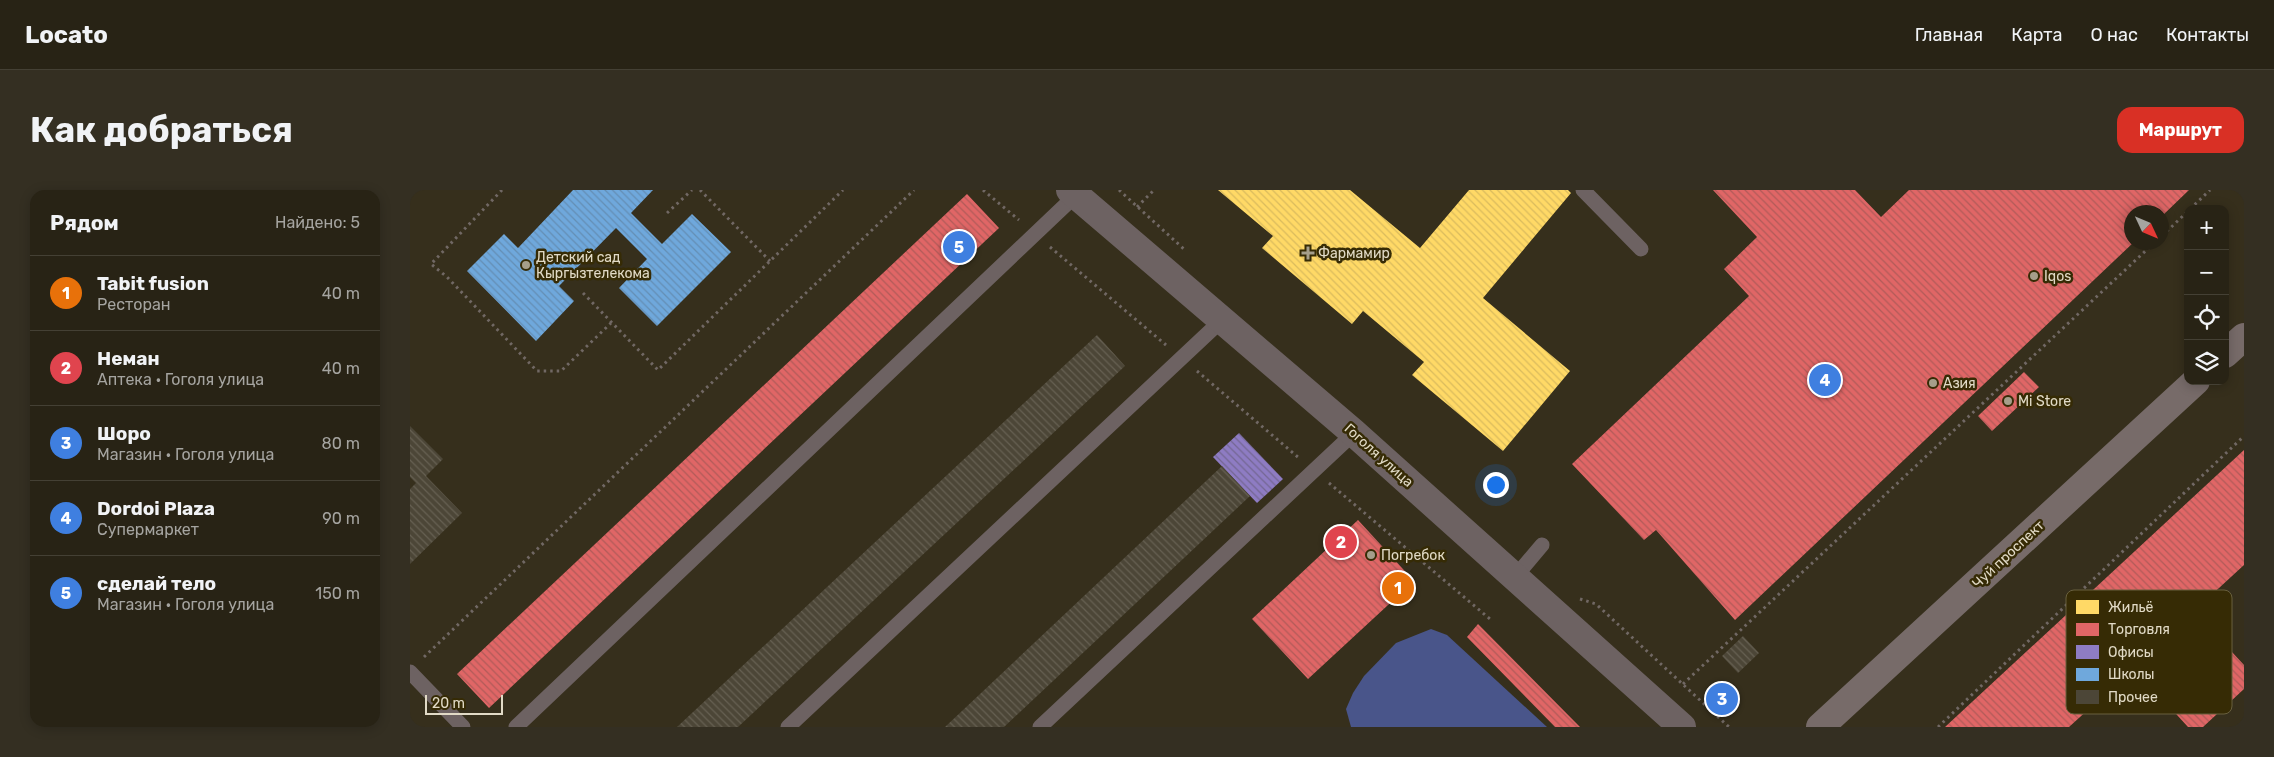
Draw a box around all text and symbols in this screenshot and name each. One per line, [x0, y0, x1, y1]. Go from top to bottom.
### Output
text: Locato [25, 21, 108, 49]
text: Главная [1915, 24, 1983, 46]
text: Карта [2011, 24, 2063, 46]
text: О нас [2091, 24, 2138, 46]
text: Контакты [2166, 24, 2249, 46]
button: Маршрут [2117, 107, 2244, 153]
text: Как добраться [30, 109, 293, 151]
north arrow [2124, 205, 2169, 250]
map controls [2184, 205, 2229, 385]
button: + [2184, 205, 2229, 250]
text: Рядом [50, 210, 119, 235]
text: Найдено: 5 [275, 213, 360, 232]
pin: 5 [943, 228, 975, 266]
place label: Фармамир [1318, 245, 1390, 262]
marker: Фармамир [1302, 247, 1314, 259]
place label: Детский сад Кыргызтелекома [536, 249, 650, 282]
button: − [2184, 250, 2229, 295]
marker: Детский сад Кыргызтелекома [520, 259, 532, 271]
place label: Iqos [2044, 268, 2071, 285]
marker: Iqos [2028, 270, 2040, 282]
text: Tabit fusion [97, 272, 209, 295]
text: 1 [62, 284, 70, 303]
text: 40 m [322, 284, 360, 303]
text: Ресторан [97, 295, 171, 314]
button: locate [2184, 295, 2229, 340]
button: layers [2184, 340, 2229, 385]
text: Неман [97, 347, 160, 370]
text: 2 [61, 359, 71, 378]
text: 40 m [322, 359, 360, 378]
pin: 4 [1809, 361, 1841, 399]
text: Аптека · Гоголя улица [97, 370, 264, 389]
place label: Азия [1943, 375, 1976, 392]
marker: Азия [1927, 377, 1939, 389]
place label: Mi Store [2018, 393, 2071, 410]
marker: Mi Store [2002, 395, 2014, 407]
street label: Гоголя улица [1341, 420, 1417, 491]
text: Шоро [97, 422, 151, 445]
text: 3 [61, 434, 71, 453]
text: 80 m [322, 434, 360, 453]
text: Магазин · Гоголя улица [97, 445, 274, 464]
your location [1483, 472, 1509, 498]
text: Dordoi Plaza [97, 497, 215, 520]
text: 4 [61, 509, 71, 528]
text: 90 m [322, 509, 360, 528]
street label: Чуй проспект [1969, 517, 2048, 592]
text: Супермаркет [97, 520, 199, 539]
pin: 2 [1325, 523, 1357, 561]
place label: Погребок [1381, 547, 1445, 564]
marker: Погребок [1365, 549, 1377, 561]
pin: 1 [1382, 569, 1414, 607]
text: сделай тело [97, 572, 216, 595]
text: 5 [61, 584, 71, 603]
text: 150 m [315, 584, 360, 603]
legend [2066, 590, 2232, 714]
text: Магазин · Гоголя улица [97, 595, 274, 614]
text: Жильё [2108, 599, 2154, 616]
text: Торговля [2108, 621, 2170, 638]
text: Офисы [2108, 644, 2154, 661]
text: Школы [2108, 666, 2155, 683]
pin: 3 [1706, 680, 1738, 718]
text: Прочее [2108, 689, 2158, 706]
scale bar [425, 692, 502, 715]
text: 20 m [432, 695, 465, 712]

